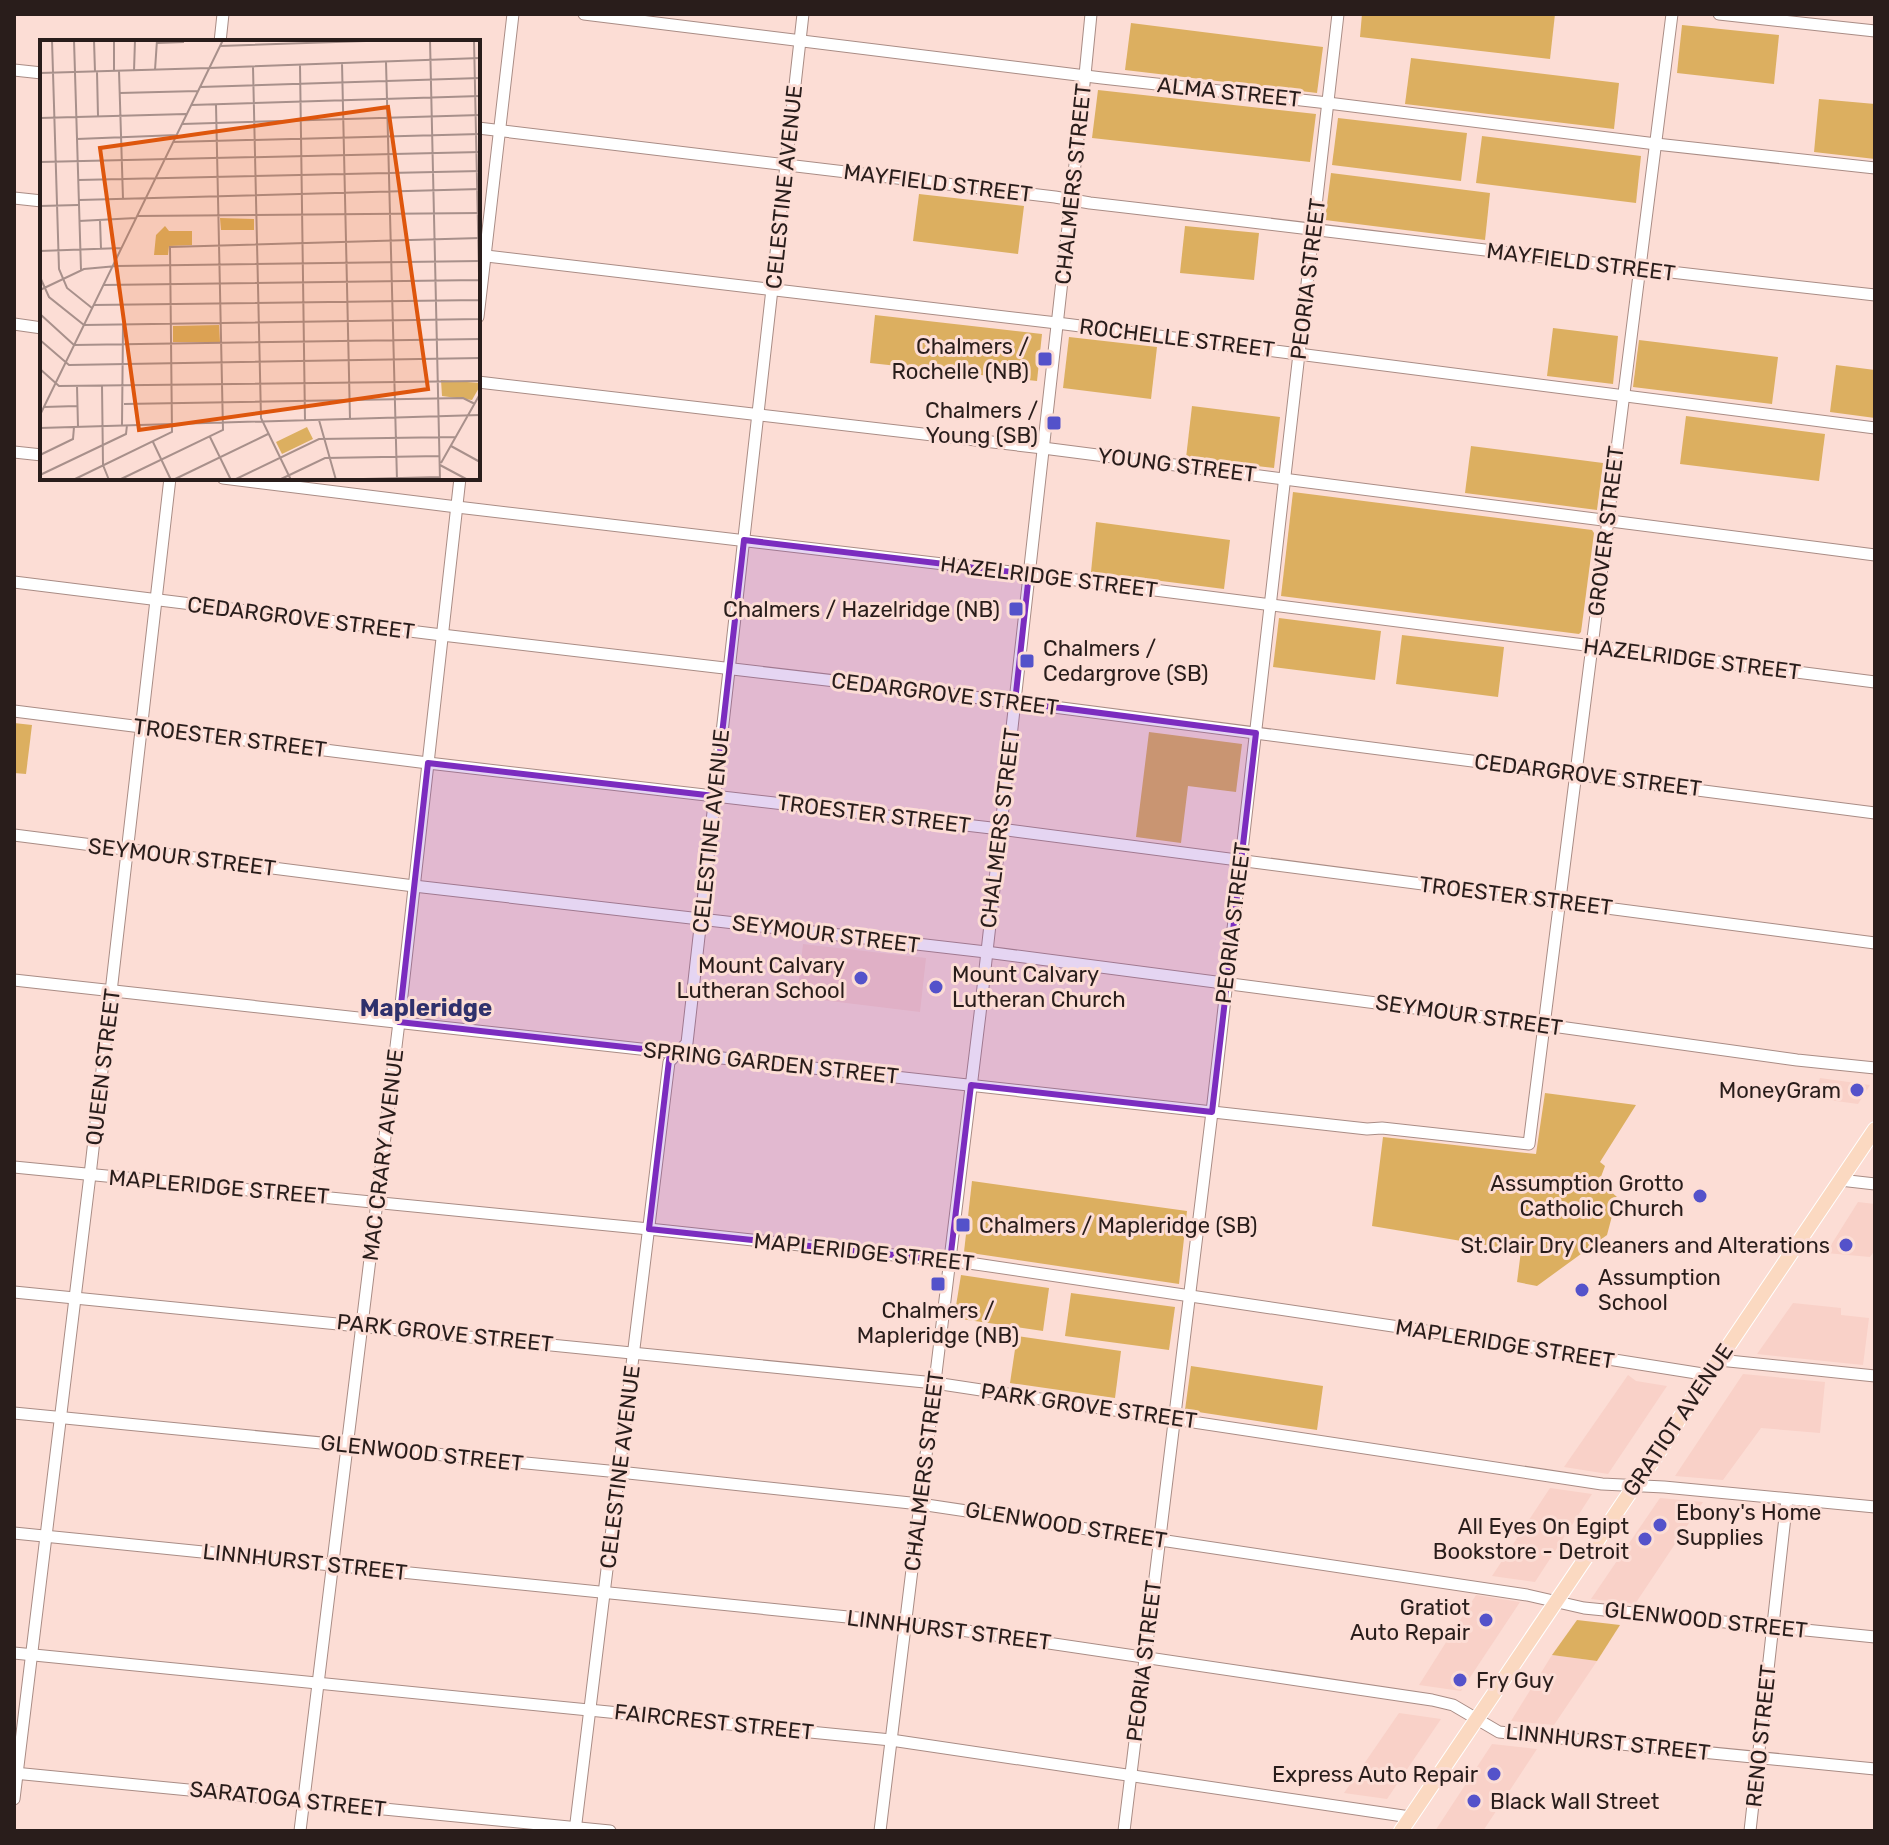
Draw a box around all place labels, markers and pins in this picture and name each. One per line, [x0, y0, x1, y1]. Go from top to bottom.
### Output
place label: Chalmers / Rochelle (NB) [892, 333, 1029, 385]
marker: Chalmers / Rochelle (NB) [1036, 350, 1054, 368]
place label: Chalmers / Young (SB) [925, 397, 1038, 449]
marker: Chalmers / Young (SB) [1045, 414, 1063, 432]
place label: Chalmers / Hazelridge (NB) [723, 596, 1000, 623]
marker: Chalmers / Hazelridge (NB) [1007, 600, 1025, 618]
place label: Chalmers / Cedargrove (SB) [1043, 635, 1209, 687]
marker: Chalmers / Cedargrove (SB) [1018, 652, 1036, 670]
place label: Mount Calvary Lutheran School [677, 952, 845, 1004]
place label: Mount Calvary Lutheran Church [952, 961, 1126, 1013]
marker: Mount Calvary Lutheran School [852, 969, 870, 987]
marker: Mount Calvary Lutheran Church [927, 978, 945, 996]
place label: MoneyGram [1719, 1077, 1841, 1104]
marker: MoneyGram [1848, 1081, 1866, 1099]
place label: Assumption Grotto Catholic Church [1490, 1170, 1684, 1222]
marker: Assumption Grotto Catholic Church [1691, 1187, 1709, 1205]
place label: Chalmers / Mapleridge (SB) [979, 1212, 1258, 1239]
marker: Chalmers / Mapleridge (SB) [954, 1216, 972, 1234]
place label: St.Clair Dry Cleaners and Alterations [1461, 1232, 1830, 1259]
marker: St.Clair Dry Cleaners and Alterations [1837, 1236, 1855, 1254]
place label: Assumption School [1598, 1264, 1721, 1316]
marker: Chalmers / Mapleridge (NB) [929, 1275, 947, 1293]
marker: Assumption School [1573, 1281, 1591, 1299]
place label: Chalmers / Mapleridge (NB) [857, 1297, 1019, 1349]
place label: Ebony's Home Supplies [1676, 1499, 1821, 1551]
place label: All Eyes On Egipt Bookstore - Detroit [1433, 1513, 1629, 1565]
marker: Ebony's Home Supplies [1651, 1516, 1669, 1534]
marker: All Eyes On Egipt Bookstore - Detroit [1636, 1530, 1654, 1548]
place label: Gratiot Auto Repair [1350, 1594, 1471, 1646]
marker: Gratiot Auto Repair [1477, 1611, 1495, 1629]
place label: Fry Guy [1476, 1667, 1554, 1694]
marker: Fry Guy [1451, 1671, 1469, 1689]
place label: Express Auto Repair [1272, 1761, 1479, 1788]
marker: Express Auto Repair [1485, 1765, 1503, 1783]
place label: Black Wall Street [1490, 1788, 1660, 1815]
marker: Black Wall Street [1465, 1792, 1483, 1810]

